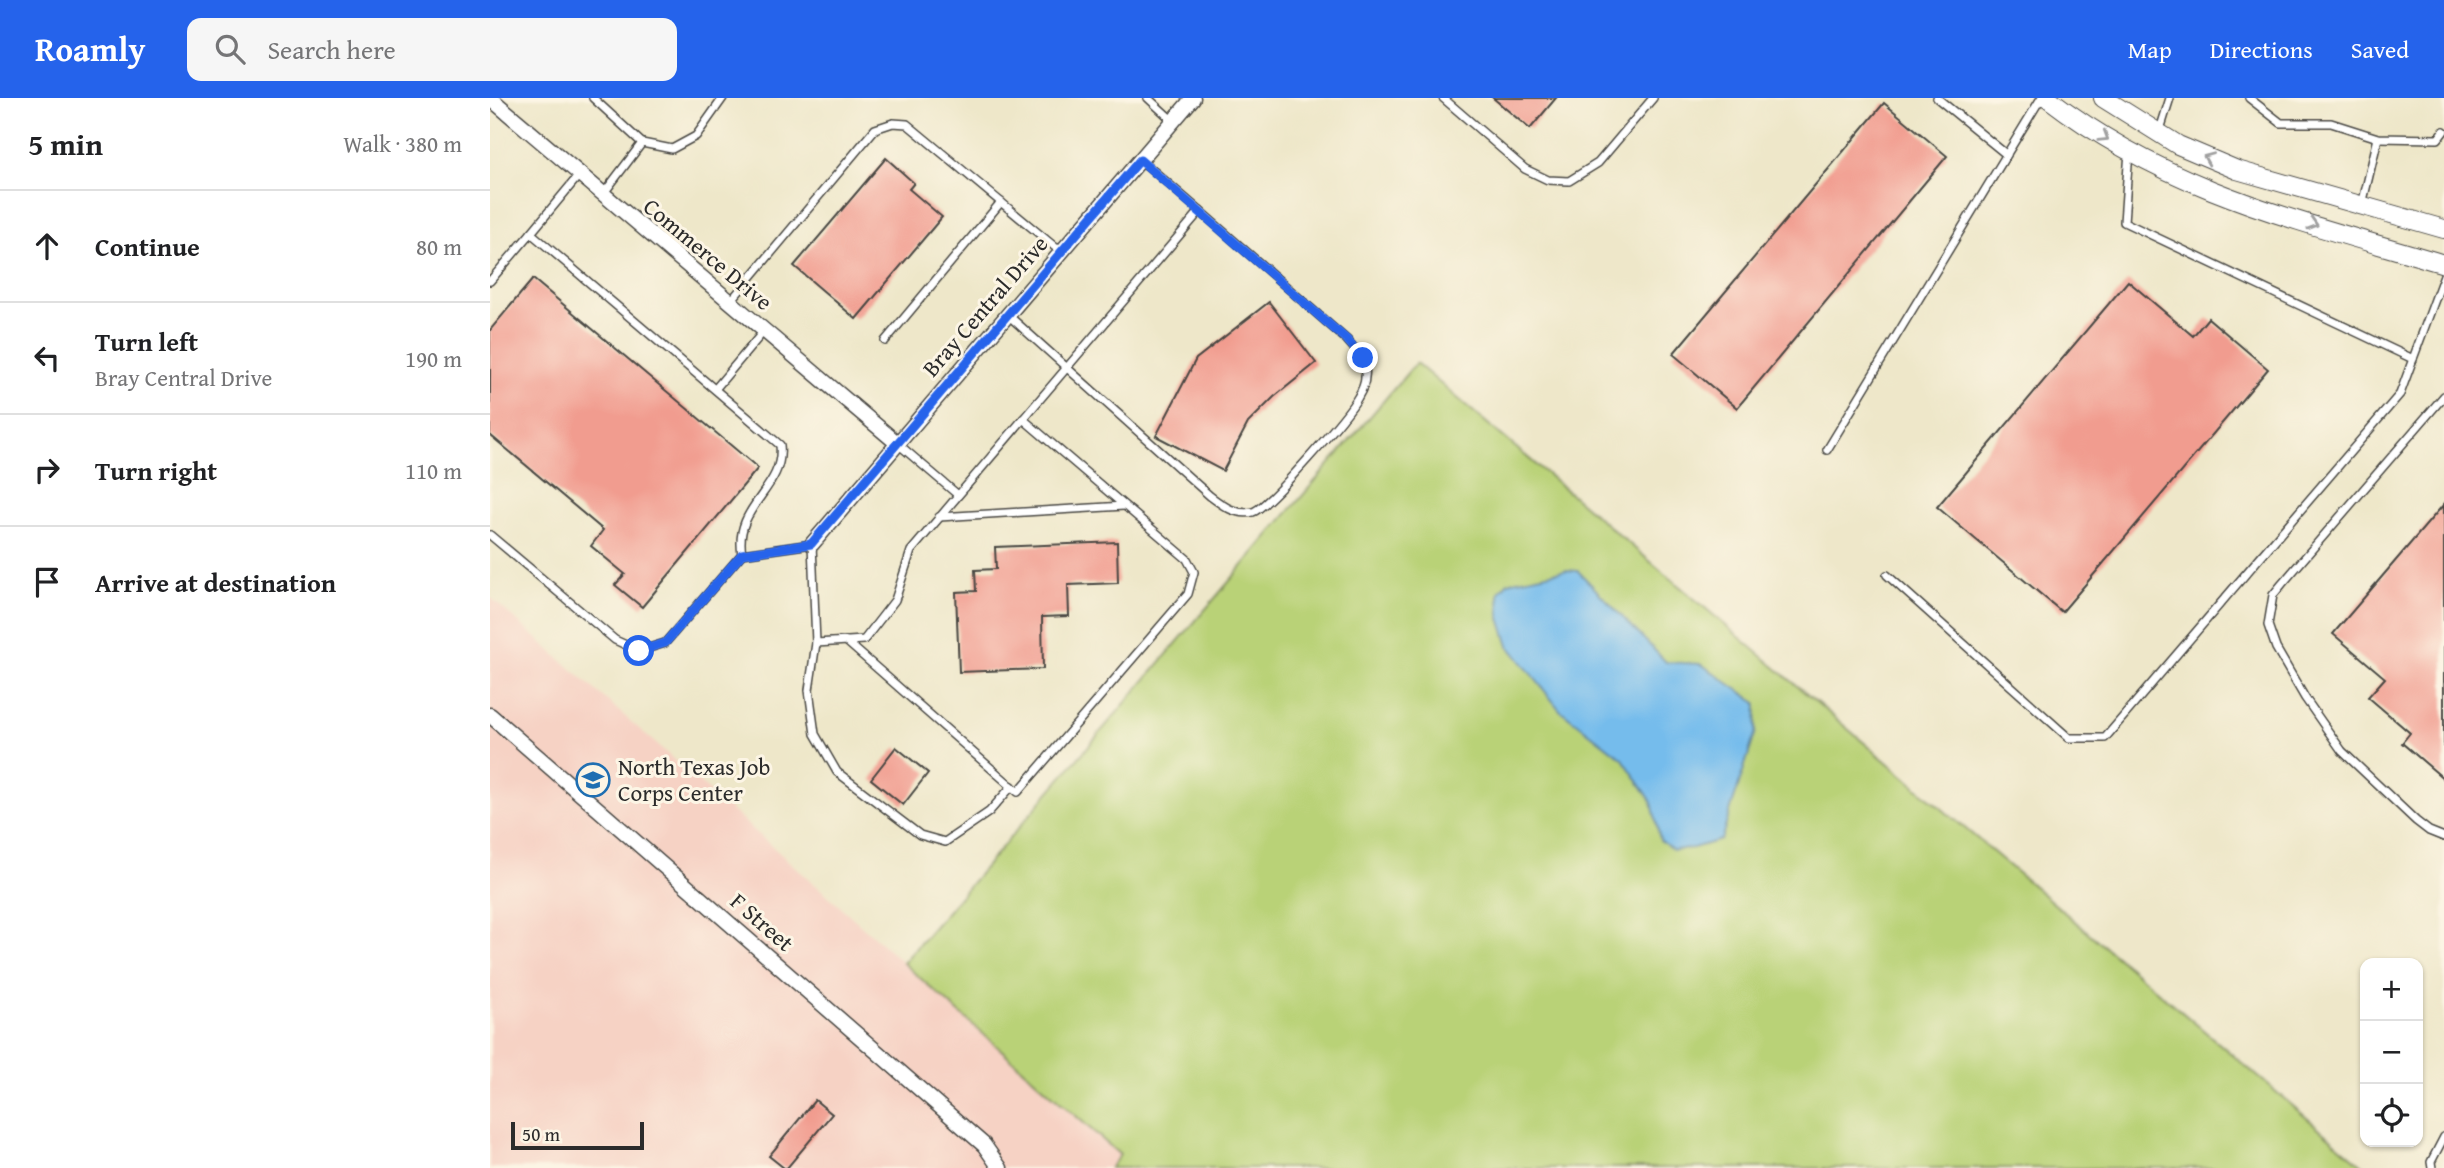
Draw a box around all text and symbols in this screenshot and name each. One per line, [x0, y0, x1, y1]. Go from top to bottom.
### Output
search box [187, 18, 677, 81]
text: Roamly [35, 25, 145, 73]
icon: search [211, 30, 249, 68]
text: Search here [267, 30, 396, 69]
text: Map [2128, 32, 2172, 67]
text: Directions [2210, 32, 2313, 67]
text: Saved [2351, 32, 2409, 67]
text: 5 min [28, 122, 103, 166]
text: Walk · 380 m [343, 127, 462, 160]
one-way arrow [2096, 128, 2109, 141]
one-way arrow [2203, 152, 2215, 166]
street label: Commerce Drive [637, 190, 780, 317]
one-way arrow [2307, 216, 2319, 231]
icon: ahead [28, 227, 66, 265]
text: Continue [95, 227, 200, 266]
street label: Bray Central Drive [914, 228, 1055, 383]
text: 80 m [416, 230, 462, 263]
text: Turn left [95, 322, 198, 361]
icon: left [28, 339, 66, 377]
text: 190 m [405, 342, 462, 375]
route end [1347, 342, 1378, 373]
text: Bray Central Drive [95, 361, 272, 394]
icon: right [28, 451, 66, 489]
text: Turn right [95, 451, 217, 490]
text: 110 m [405, 454, 462, 487]
icon: arrive [28, 563, 66, 601]
text: Arrive at destination [95, 563, 336, 602]
route start [623, 635, 654, 666]
place label: North Texas Job Corps Center [618, 750, 770, 809]
school or university icon: North Texas Job Corps Center [574, 761, 612, 799]
street label: F Street [723, 885, 801, 959]
map controls [2360, 958, 2423, 1147]
button: + [2360, 958, 2423, 1021]
button: − [2360, 1021, 2423, 1084]
button: locate [2360, 1084, 2423, 1147]
scale bar [511, 1119, 644, 1151]
text: 50 m [522, 1120, 560, 1148]

